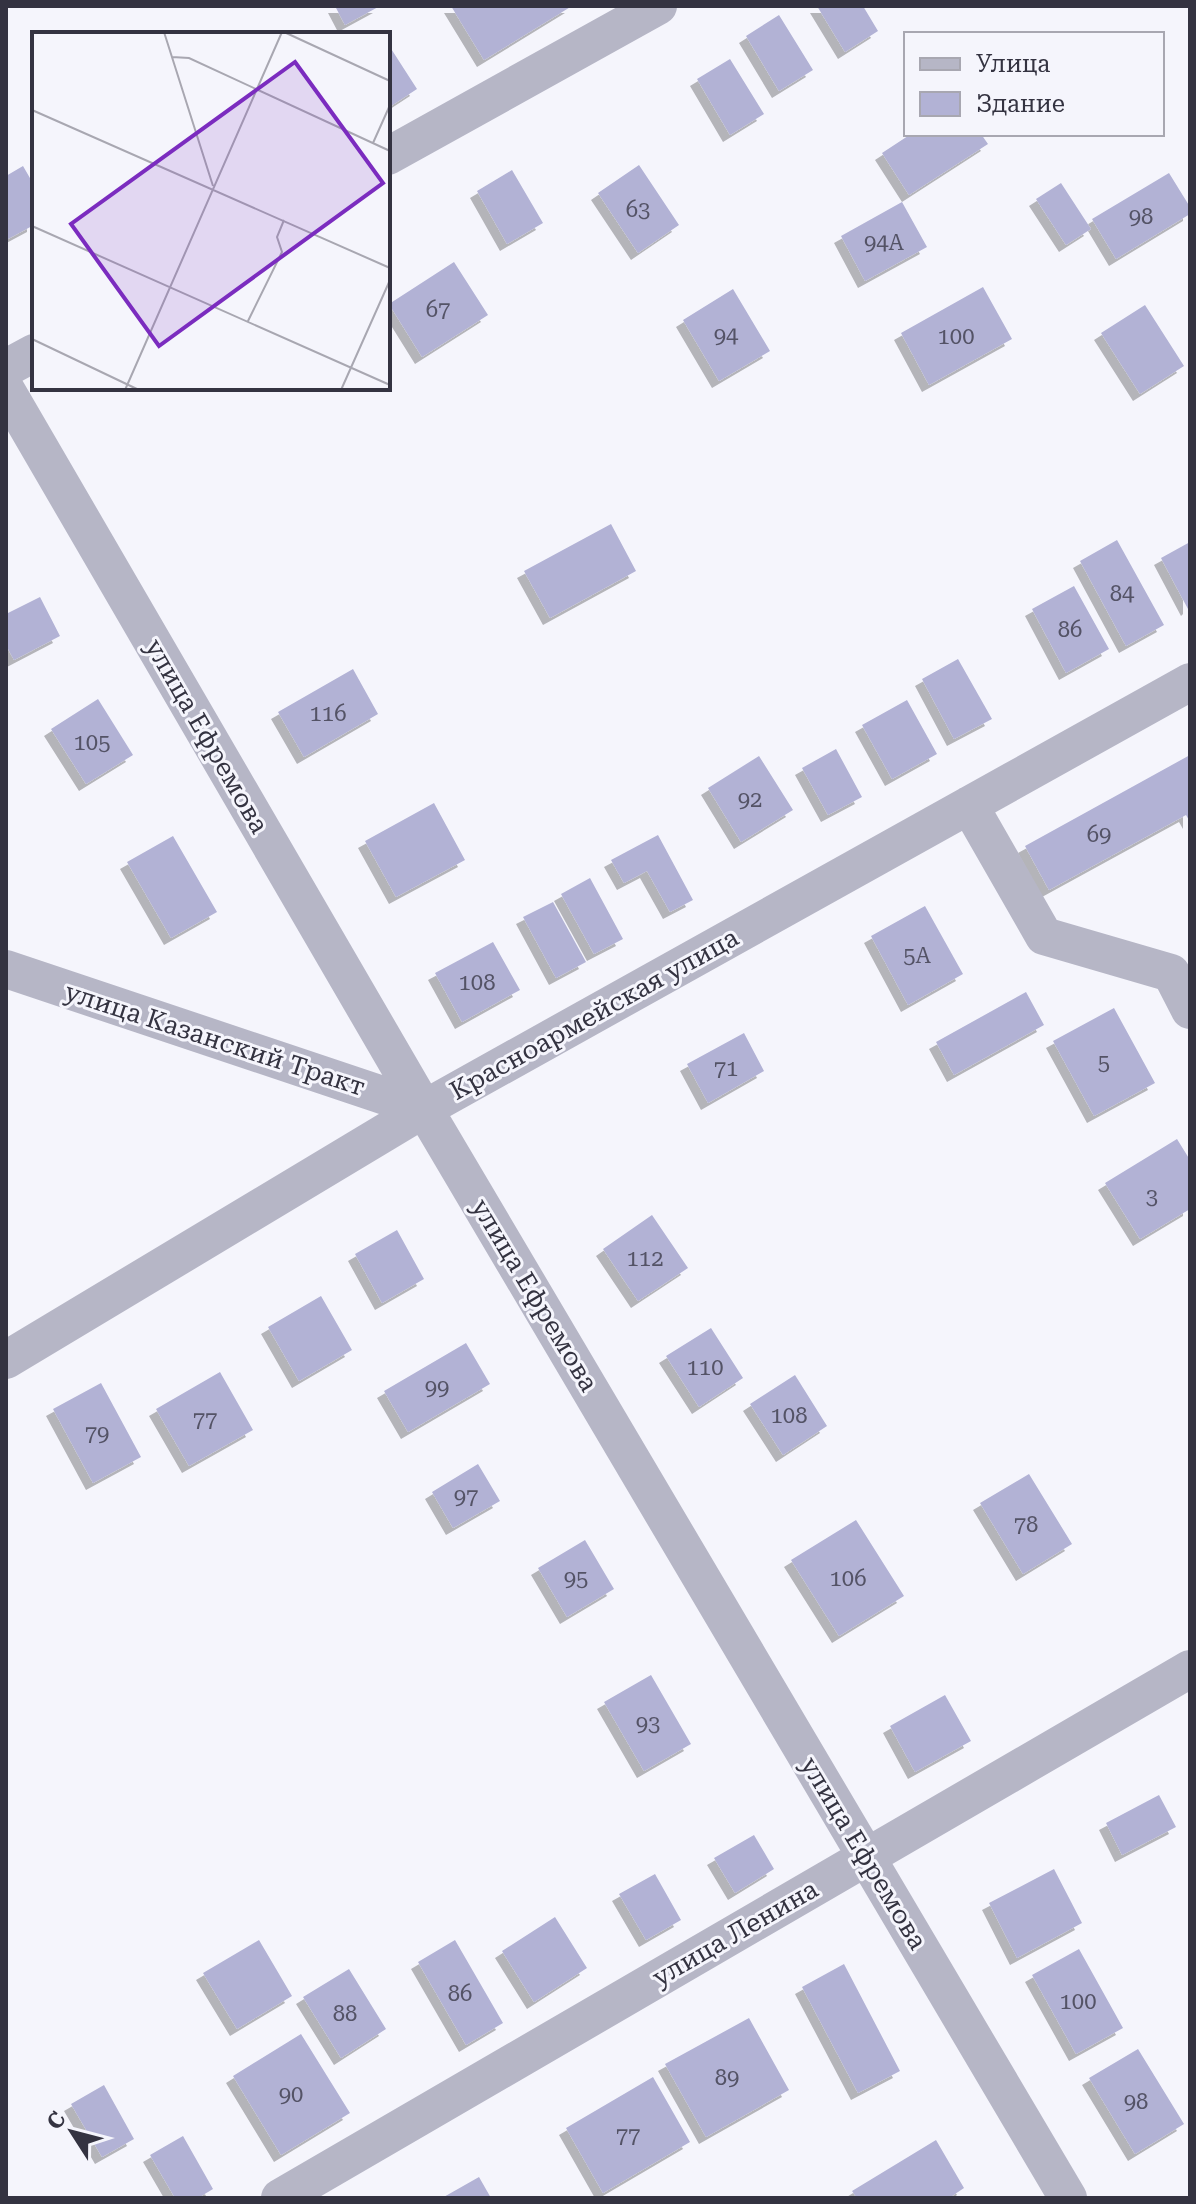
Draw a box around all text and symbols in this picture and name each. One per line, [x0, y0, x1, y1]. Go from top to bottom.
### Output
inset map [32, 32, 390, 390]
legend [904, 32, 1164, 136]
text: Улица [976, 50, 1050, 78]
text: Здание [976, 90, 1065, 118]
house number: 63 [626, 197, 650, 222]
house number: 98 [1129, 204, 1153, 229]
house number: 94А [864, 230, 905, 255]
house number: 67 [426, 297, 450, 322]
house number: 94 [714, 323, 739, 348]
house number: 100 [938, 324, 974, 349]
house number: 84 [1110, 581, 1135, 606]
house number: 86 [1058, 617, 1082, 642]
street label: улица Ефремова [139, 634, 275, 838]
house number: 116 [310, 701, 346, 726]
house number: 105 [74, 730, 110, 755]
house number: 92 [738, 787, 762, 812]
house number: 69 [1087, 822, 1111, 847]
street label: Красноармейская улица [445, 922, 743, 1106]
house number: 5А [903, 943, 931, 968]
house number: 108 [459, 970, 495, 995]
street label: улица Казанский Тракт [61, 976, 369, 1102]
house number: 5 [1098, 1050, 1110, 1075]
house number: 71 [714, 1056, 738, 1081]
house number: 3 [1146, 1184, 1158, 1209]
street label: улица Ефремова [466, 1193, 604, 1397]
house number: 112 [627, 1246, 663, 1271]
house number: 110 [687, 1355, 723, 1380]
house number: 99 [425, 1375, 449, 1400]
house number: 108 [771, 1403, 807, 1428]
house number: 77 [193, 1407, 217, 1432]
house number: 79 [85, 1421, 109, 1446]
house number: 97 [454, 1484, 478, 1509]
house number: 78 [1014, 1512, 1038, 1537]
house number: 95 [564, 1566, 588, 1591]
house number: 106 [830, 1566, 866, 1591]
house number: 93 [636, 1711, 660, 1736]
street label: улица Ефремова [795, 1751, 933, 1955]
street label: улица Ленина [647, 1874, 823, 1992]
house number: 86 [448, 1981, 472, 2006]
house number: 100 [1060, 1989, 1096, 2014]
house number: 88 [333, 2001, 357, 2026]
house number: 89 [715, 2065, 739, 2090]
house number: 90 [279, 2082, 303, 2107]
house number: 98 [1124, 2089, 1148, 2114]
north arrow [32, 2092, 112, 2172]
text: С [42, 2107, 71, 2134]
house number: 77 [616, 2123, 640, 2148]

